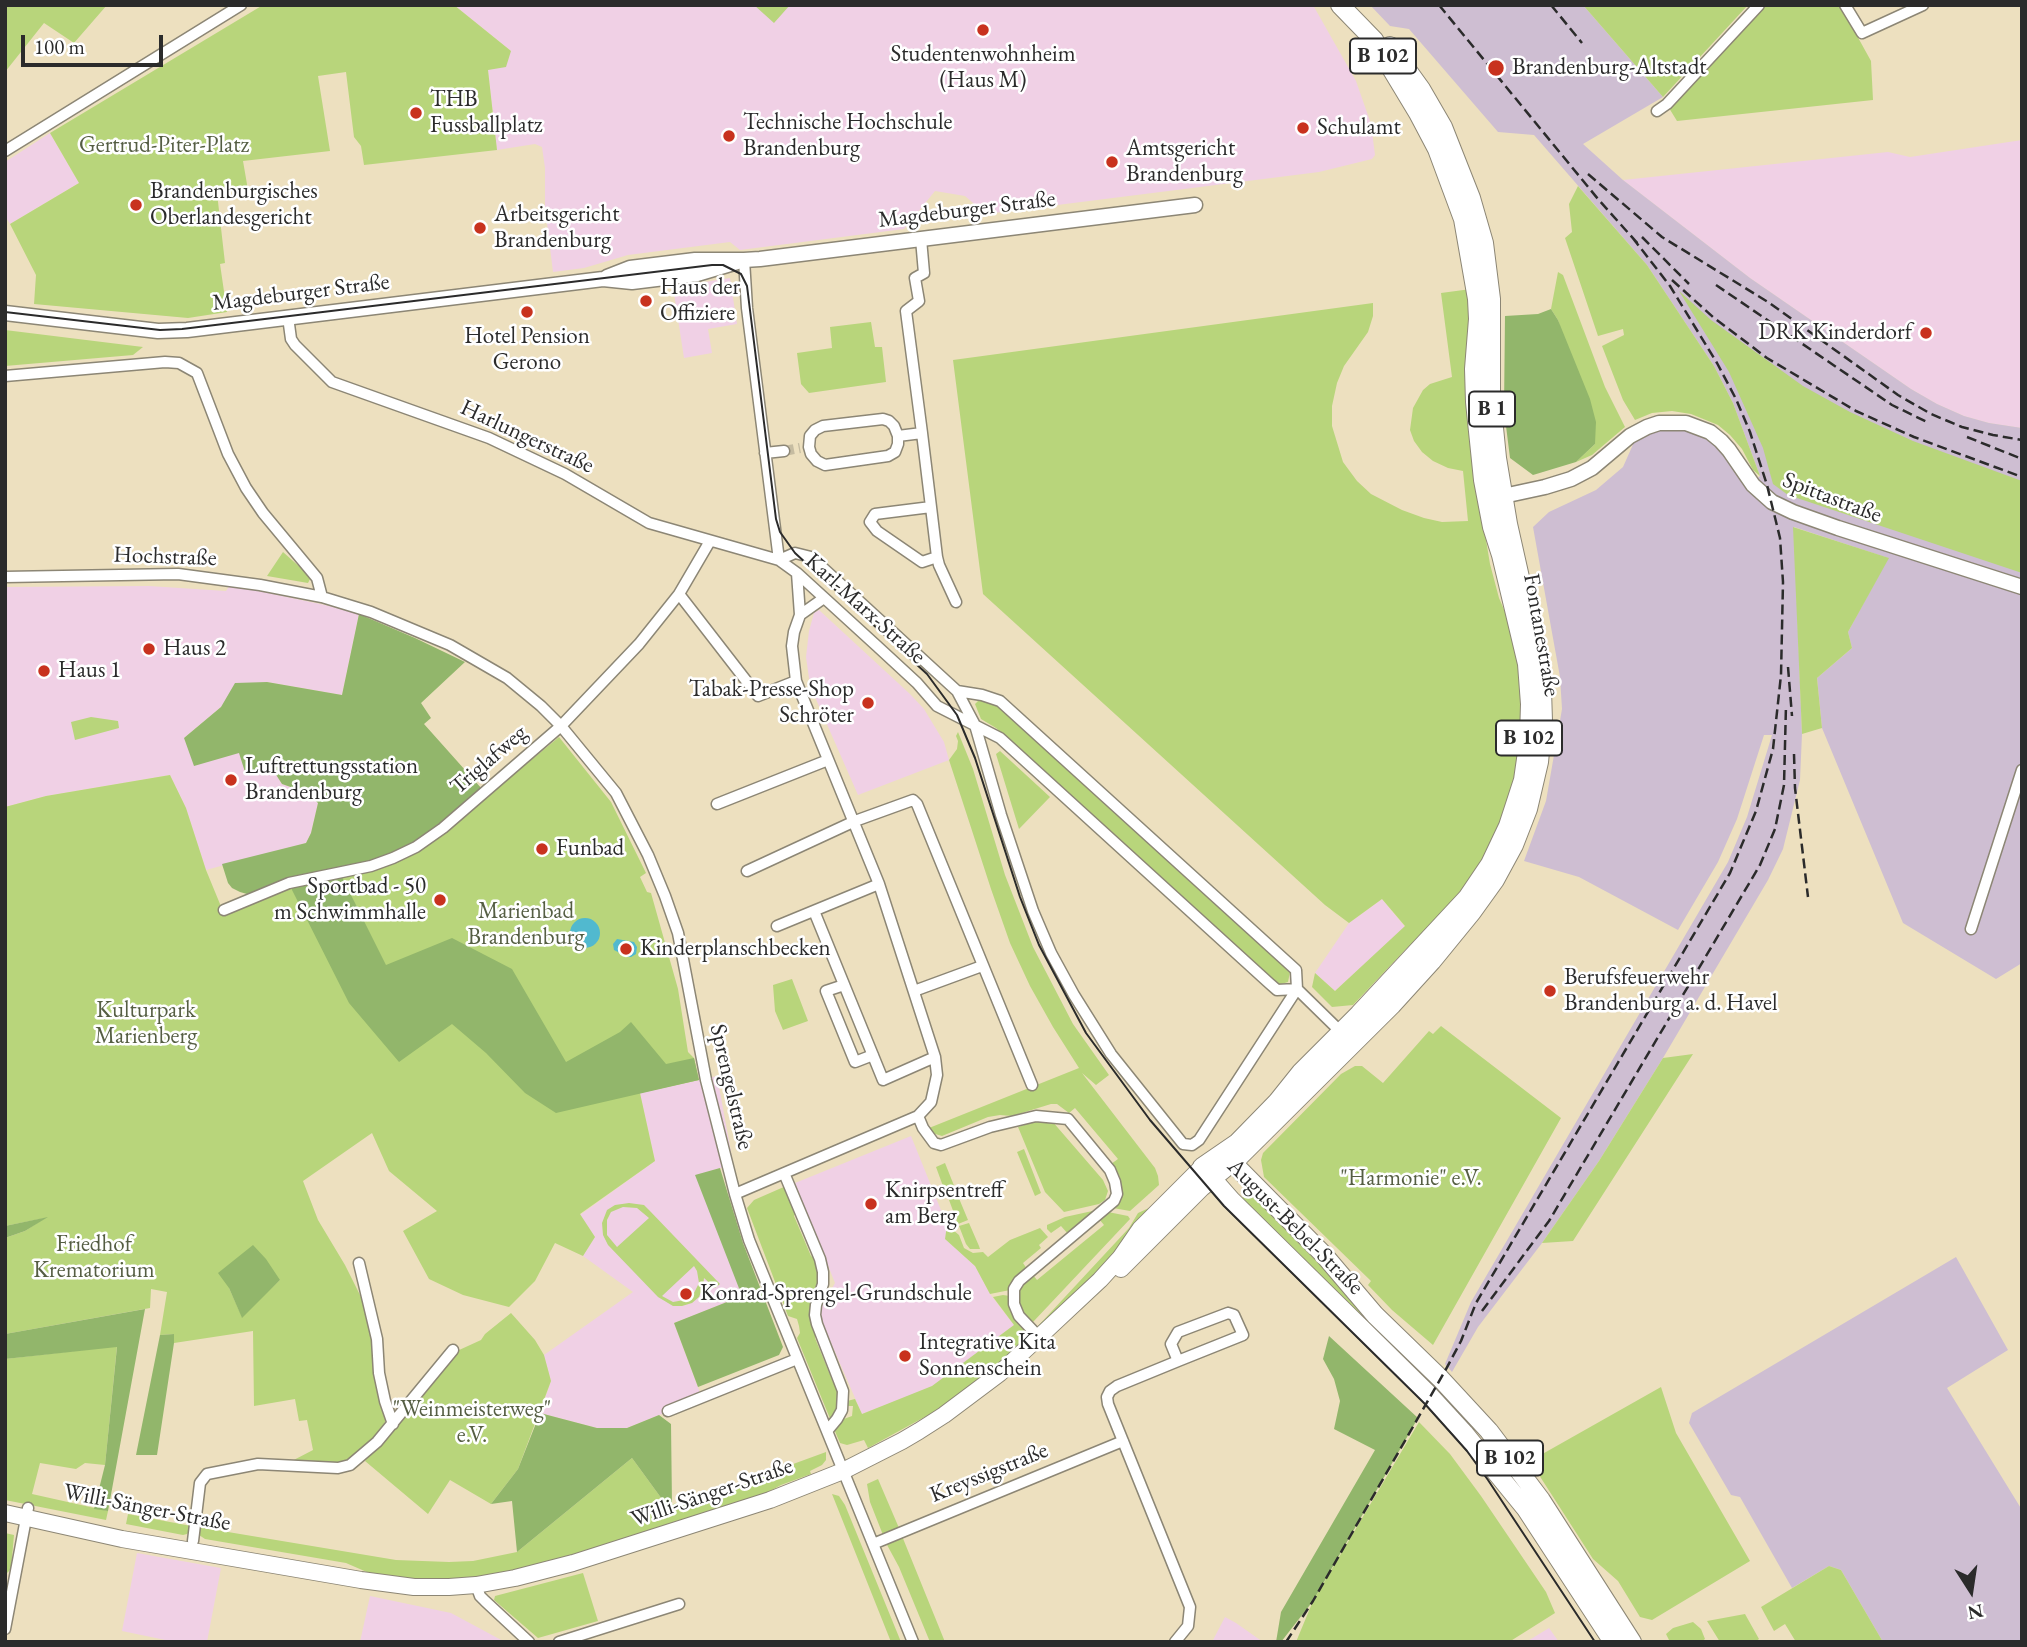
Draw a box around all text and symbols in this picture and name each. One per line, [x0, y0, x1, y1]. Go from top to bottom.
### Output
scale bar [24, 21, 166, 65]
marker: Studentenwohnheim (Haus M) [975, 22, 991, 38]
text: 100 m [34, 33, 85, 60]
road number: B 102 [1350, 38, 1416, 74]
place label: Studentenwohnheim (Haus M) [890, 41, 1076, 95]
place label: Brandenburg-Altstadt [1512, 54, 1707, 82]
marker: Brandenburg-Altstadt [1486, 58, 1506, 78]
place label: THB Fussballplatz [430, 86, 543, 140]
marker: THB Fussballplatz [408, 105, 424, 121]
place label: Technische Hochschule Brandenburg [743, 109, 952, 163]
place label: Schulamt [1317, 114, 1401, 142]
marker: Schulamt [1295, 120, 1311, 136]
marker: Technische Hochschule Brandenburg [721, 128, 737, 144]
park label: Gertrud-Piter-Platz [79, 132, 249, 160]
place label: Amtsgericht Brandenburg [1126, 135, 1243, 189]
marker: Amtsgericht Brandenburg [1104, 154, 1120, 170]
place label: Brandenburgisches Oberlandesgericht [150, 178, 318, 232]
street label: Magdeburger Straße [877, 185, 1057, 235]
marker: Brandenburgisches Oberlandesgericht [128, 197, 144, 213]
place label: Arbeitsgericht Brandenburg [494, 201, 619, 255]
marker: Arbeitsgericht Brandenburg [472, 220, 488, 236]
street label: Magdeburger Straße [211, 268, 391, 318]
place label: Haus der Offiziere [660, 274, 740, 328]
marker: Haus der Offiziere [638, 293, 654, 309]
marker: Hotel Pension Gerono [519, 304, 535, 320]
place label: DRK Kinderdorf [1758, 319, 1912, 347]
place label: Hotel Pension Gerono [464, 323, 590, 377]
marker: DRK Kinderdorf [1918, 325, 1934, 341]
road number: B 1 [1469, 392, 1515, 426]
street label: Harlungerstraße [456, 394, 598, 480]
street label: Spittastraße [1779, 466, 1885, 530]
street label: Hochstraße [113, 541, 217, 573]
street label: Karl-Marx-Straße [799, 548, 931, 670]
street label: Fontanestraße [1517, 571, 1565, 699]
place label: Haus 2 [163, 635, 226, 663]
marker: Haus 2 [141, 641, 157, 657]
place label: Haus 1 [58, 657, 121, 685]
marker: Haus 1 [36, 663, 52, 679]
place label: Tabak-Presse-Shop Schröter [689, 676, 854, 730]
marker: Tabak-Presse-Shop Schröter [860, 695, 876, 711]
street label: Triglafweg [445, 719, 533, 801]
road number: B 102 [1496, 720, 1562, 756]
place label: Luftrettungsstation Brandenburg [245, 753, 418, 807]
marker: Luftrettungsstation Brandenburg [223, 772, 239, 788]
place label: Funbad [556, 835, 624, 863]
marker: Funbad [534, 841, 550, 857]
place label: Sportbad - 50 m Schwimmhalle [274, 873, 426, 927]
marker: Sportbad - 50 m Schwimmhalle [432, 892, 448, 908]
park label: Marienbad Brandenburg [468, 898, 584, 952]
place label: Kinderplanschbecken [640, 935, 831, 963]
marker: Kinderplanschbecken [618, 941, 634, 957]
place label: Berufsfeuerwehr Brandenburg a. d. Havel [1564, 964, 1777, 1018]
marker: Berufsfeuerwehr Brandenburg a. d. Havel [1542, 983, 1558, 999]
park label: Kulturpark Marienberg [95, 997, 197, 1051]
street label: Sprengelstraße [703, 1022, 759, 1152]
street label: August-Bebel-Straße [1221, 1153, 1369, 1301]
park label: "Harmonie" e.V. [1340, 1165, 1482, 1193]
place label: Knirpsentreff am Berg [885, 1177, 1004, 1231]
marker: Knirpsentreff am Berg [863, 1196, 879, 1212]
park label: Friedhof Krematorium [33, 1231, 155, 1285]
place label: Konrad-Sprengel-Grundschule [700, 1280, 972, 1308]
marker: Konrad-Sprengel-Grundschule [678, 1286, 694, 1302]
place label: Integrative Kita Sonnenschein [919, 1329, 1056, 1383]
marker: Integrative Kita Sonnenschein [897, 1348, 913, 1364]
park label: "Weinmeisterweg" e.V. [393, 1396, 551, 1450]
street label: Kreyssigstraße [926, 1437, 1052, 1509]
road number: B 102 [1477, 1440, 1543, 1476]
street label: Willi-Sänger-Straße [627, 1452, 797, 1534]
street label: Willi-Sänger-Straße [61, 1478, 233, 1538]
north arrow [1936, 1556, 2006, 1626]
text: N [1965, 1598, 1986, 1626]

